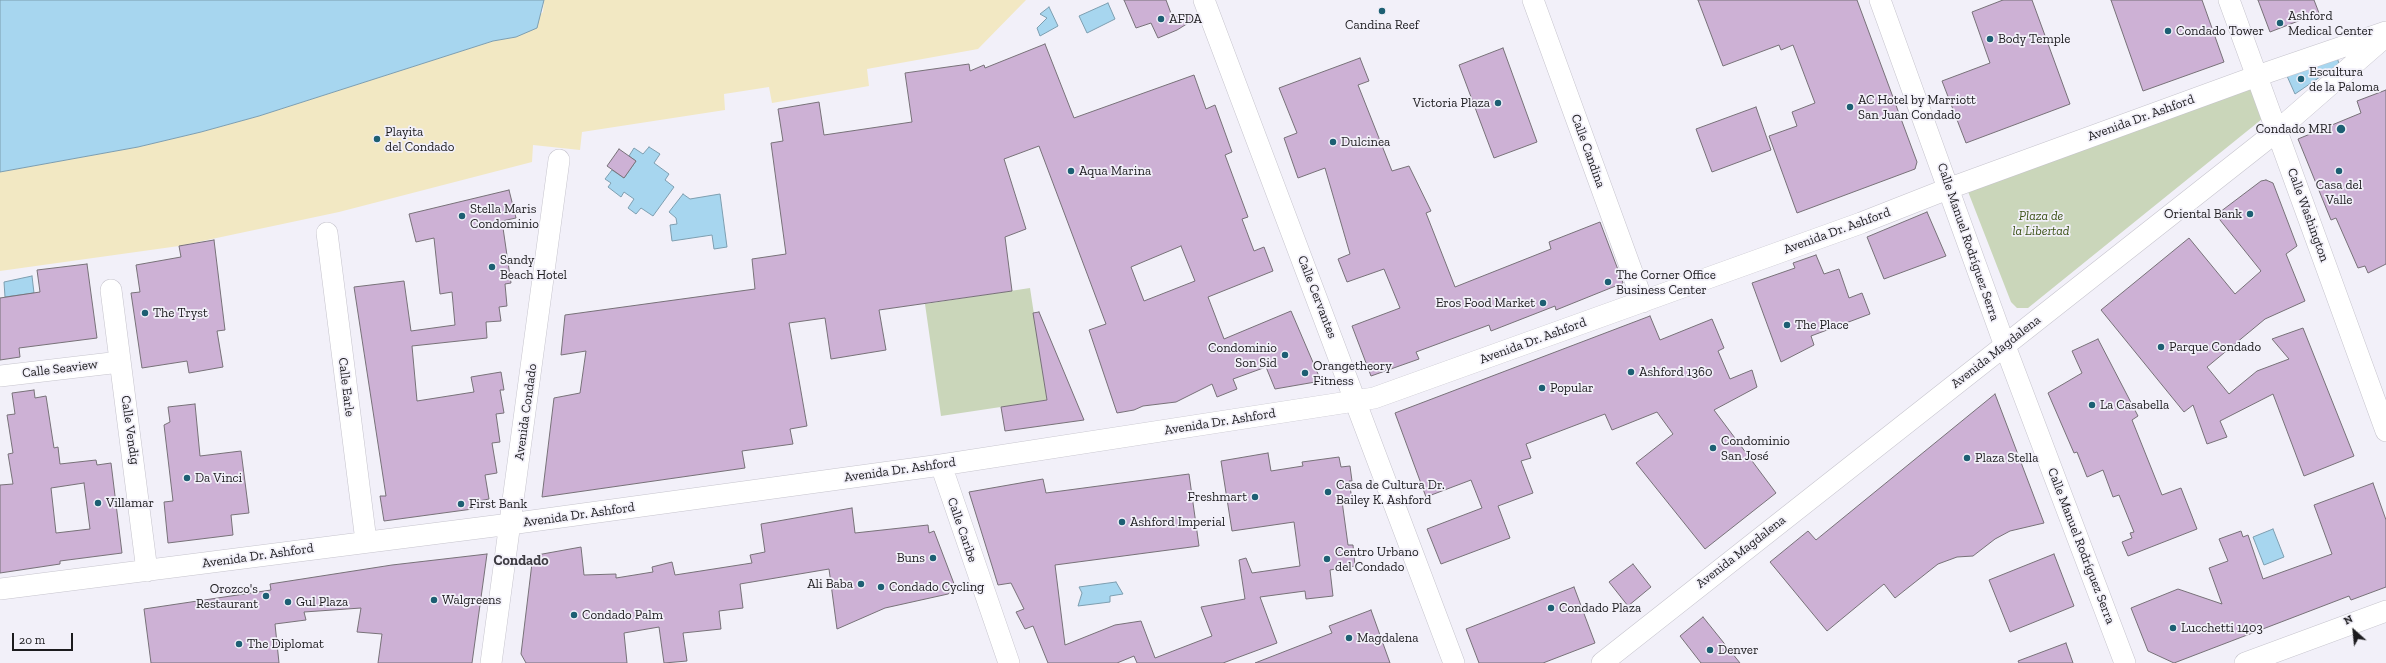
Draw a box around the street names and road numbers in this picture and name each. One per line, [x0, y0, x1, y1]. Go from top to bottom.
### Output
street label: Avenida Dr. Ashford [2086, 91, 2196, 145]
street label: Calle Candina [1567, 112, 1609, 190]
street label: Calle Manuel Rodríguez Serra [1934, 161, 2002, 323]
street label: Calle Washington [2284, 166, 2332, 264]
street label: Avenida Dr. Ashford [1782, 204, 1892, 258]
street label: Calle Cervantes [1294, 253, 1340, 341]
street label: Avenida Magdalena [1948, 312, 2044, 392]
street label: Avenida Dr. Ashford [1478, 314, 1588, 368]
street label: Calle Seaview [21, 357, 99, 381]
street label: Calle Earle [335, 357, 357, 417]
street label: Avenida Condado [511, 363, 541, 461]
street label: Calle Vendig [117, 394, 143, 466]
street label: Avenida Dr. Ashford [1163, 406, 1277, 438]
street label: Avenida Dr. Ashford [843, 454, 957, 486]
street label: Calle Manuel Rodríguez Serra [2044, 466, 2118, 626]
street label: Calle Caribe [944, 496, 980, 564]
street label: Avenida Dr. Ashford [522, 499, 636, 531]
street label: Avenida Magdalena [1693, 512, 1789, 592]
street label: Avenida Dr. Ashford [201, 540, 315, 572]

